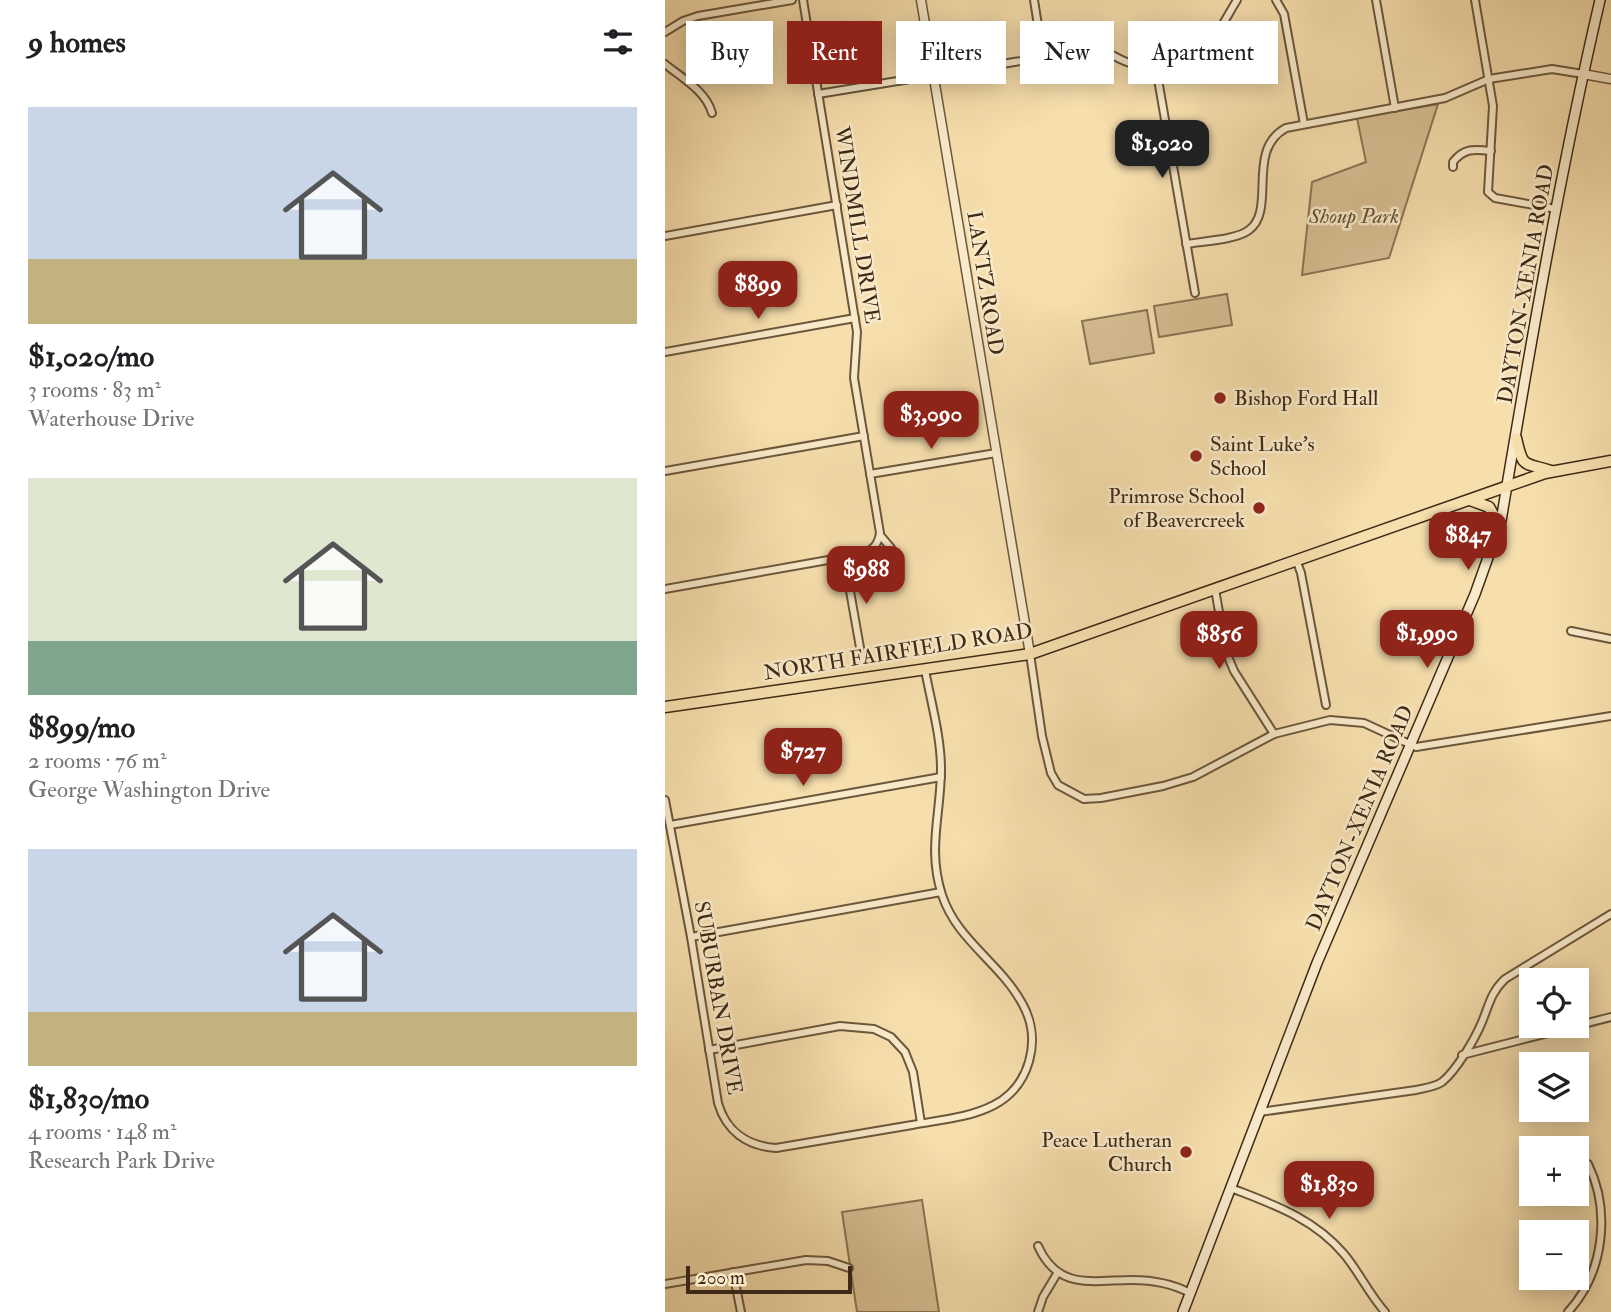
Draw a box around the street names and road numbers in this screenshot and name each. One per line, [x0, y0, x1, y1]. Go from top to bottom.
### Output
street label: WINDMILL DRIVE [828, 123, 886, 326]
street label: DAYTON-XENIA ROAD [1492, 162, 1560, 406]
street label: LANTZ ROAD [960, 209, 1010, 357]
street label: NORTH FAIRFIELD ROAD [762, 617, 1034, 687]
street label: DAYTON-XENIA ROAD [1300, 701, 1420, 935]
street label: SUBURBAN DRIVE [688, 899, 748, 1097]

